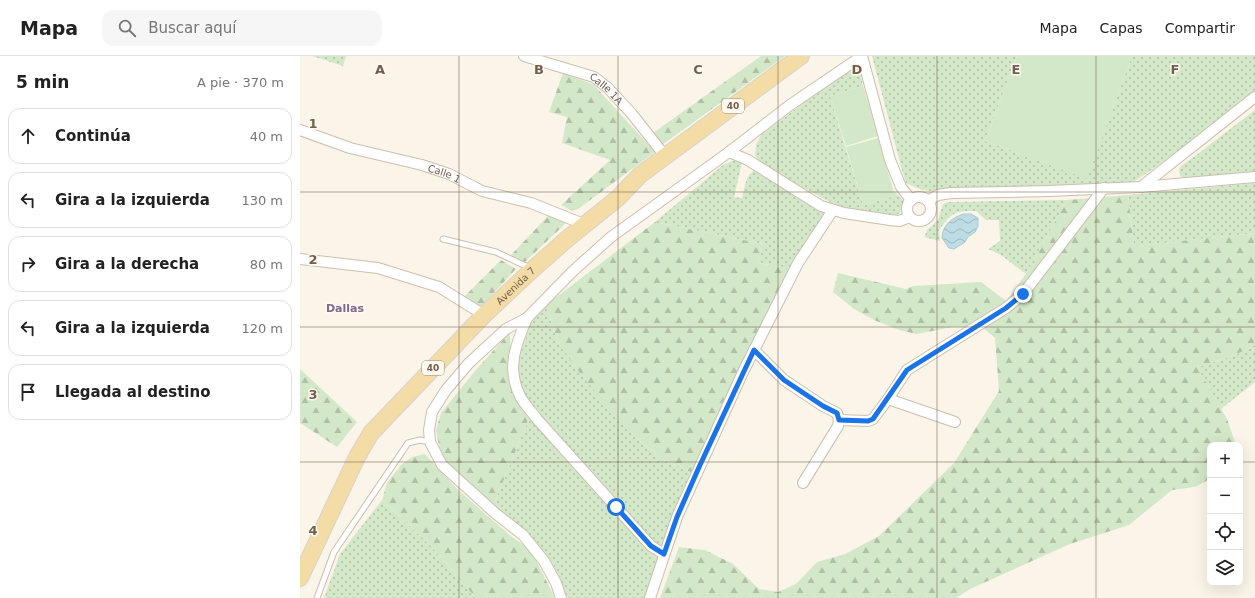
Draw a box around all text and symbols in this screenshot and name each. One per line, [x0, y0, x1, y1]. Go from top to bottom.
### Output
search box [102, 10, 382, 46]
text: Mapa [20, 17, 78, 39]
icon: search [116, 17, 138, 39]
text: Buscar aquí [148, 19, 237, 37]
text: Mapa [1039, 20, 1078, 36]
text: Capas [1100, 20, 1143, 36]
text: Compartir [1165, 20, 1235, 36]
text: A [375, 62, 385, 77]
text: B [534, 62, 544, 77]
text: C [693, 62, 703, 77]
text: D [852, 62, 863, 77]
text: E [1012, 62, 1020, 77]
text: F [1171, 62, 1179, 77]
street label: Calle 1A [589, 71, 625, 107]
text: 5 min [16, 72, 69, 92]
text: A pie · 370 m [197, 75, 284, 90]
road number: 40 [722, 99, 744, 113]
text: 1 [308, 116, 318, 131]
icon: ahead [17, 125, 39, 147]
text: Continúa [55, 127, 131, 145]
text: 40 m [250, 129, 283, 144]
street label: Calle 1 [426, 162, 463, 185]
icon: left [17, 189, 39, 211]
text: Gira a la izquierda [55, 191, 210, 209]
text: 130 m [241, 193, 283, 208]
text: 2 [308, 252, 318, 267]
icon: right [17, 253, 39, 275]
text: Gira a la derecha [55, 255, 199, 273]
text: 80 m [250, 257, 283, 272]
street label: Avenida 7 [494, 265, 538, 307]
route end [1014, 285, 1032, 303]
district label: Dallas [326, 302, 364, 315]
icon: left [17, 317, 39, 339]
text: Gira a la izquierda [55, 319, 210, 337]
text: 120 m [241, 321, 283, 336]
road number: 40 [422, 361, 444, 375]
icon: arrive [17, 381, 39, 403]
text: Llegada al destino [55, 383, 210, 401]
text: 3 [308, 387, 318, 402]
map controls [1207, 442, 1243, 586]
button: + [1207, 442, 1243, 478]
button: − [1207, 478, 1243, 514]
route start [607, 498, 625, 516]
button: locate [1207, 514, 1243, 550]
text: 4 [308, 523, 318, 538]
button: layers [1207, 550, 1243, 586]

